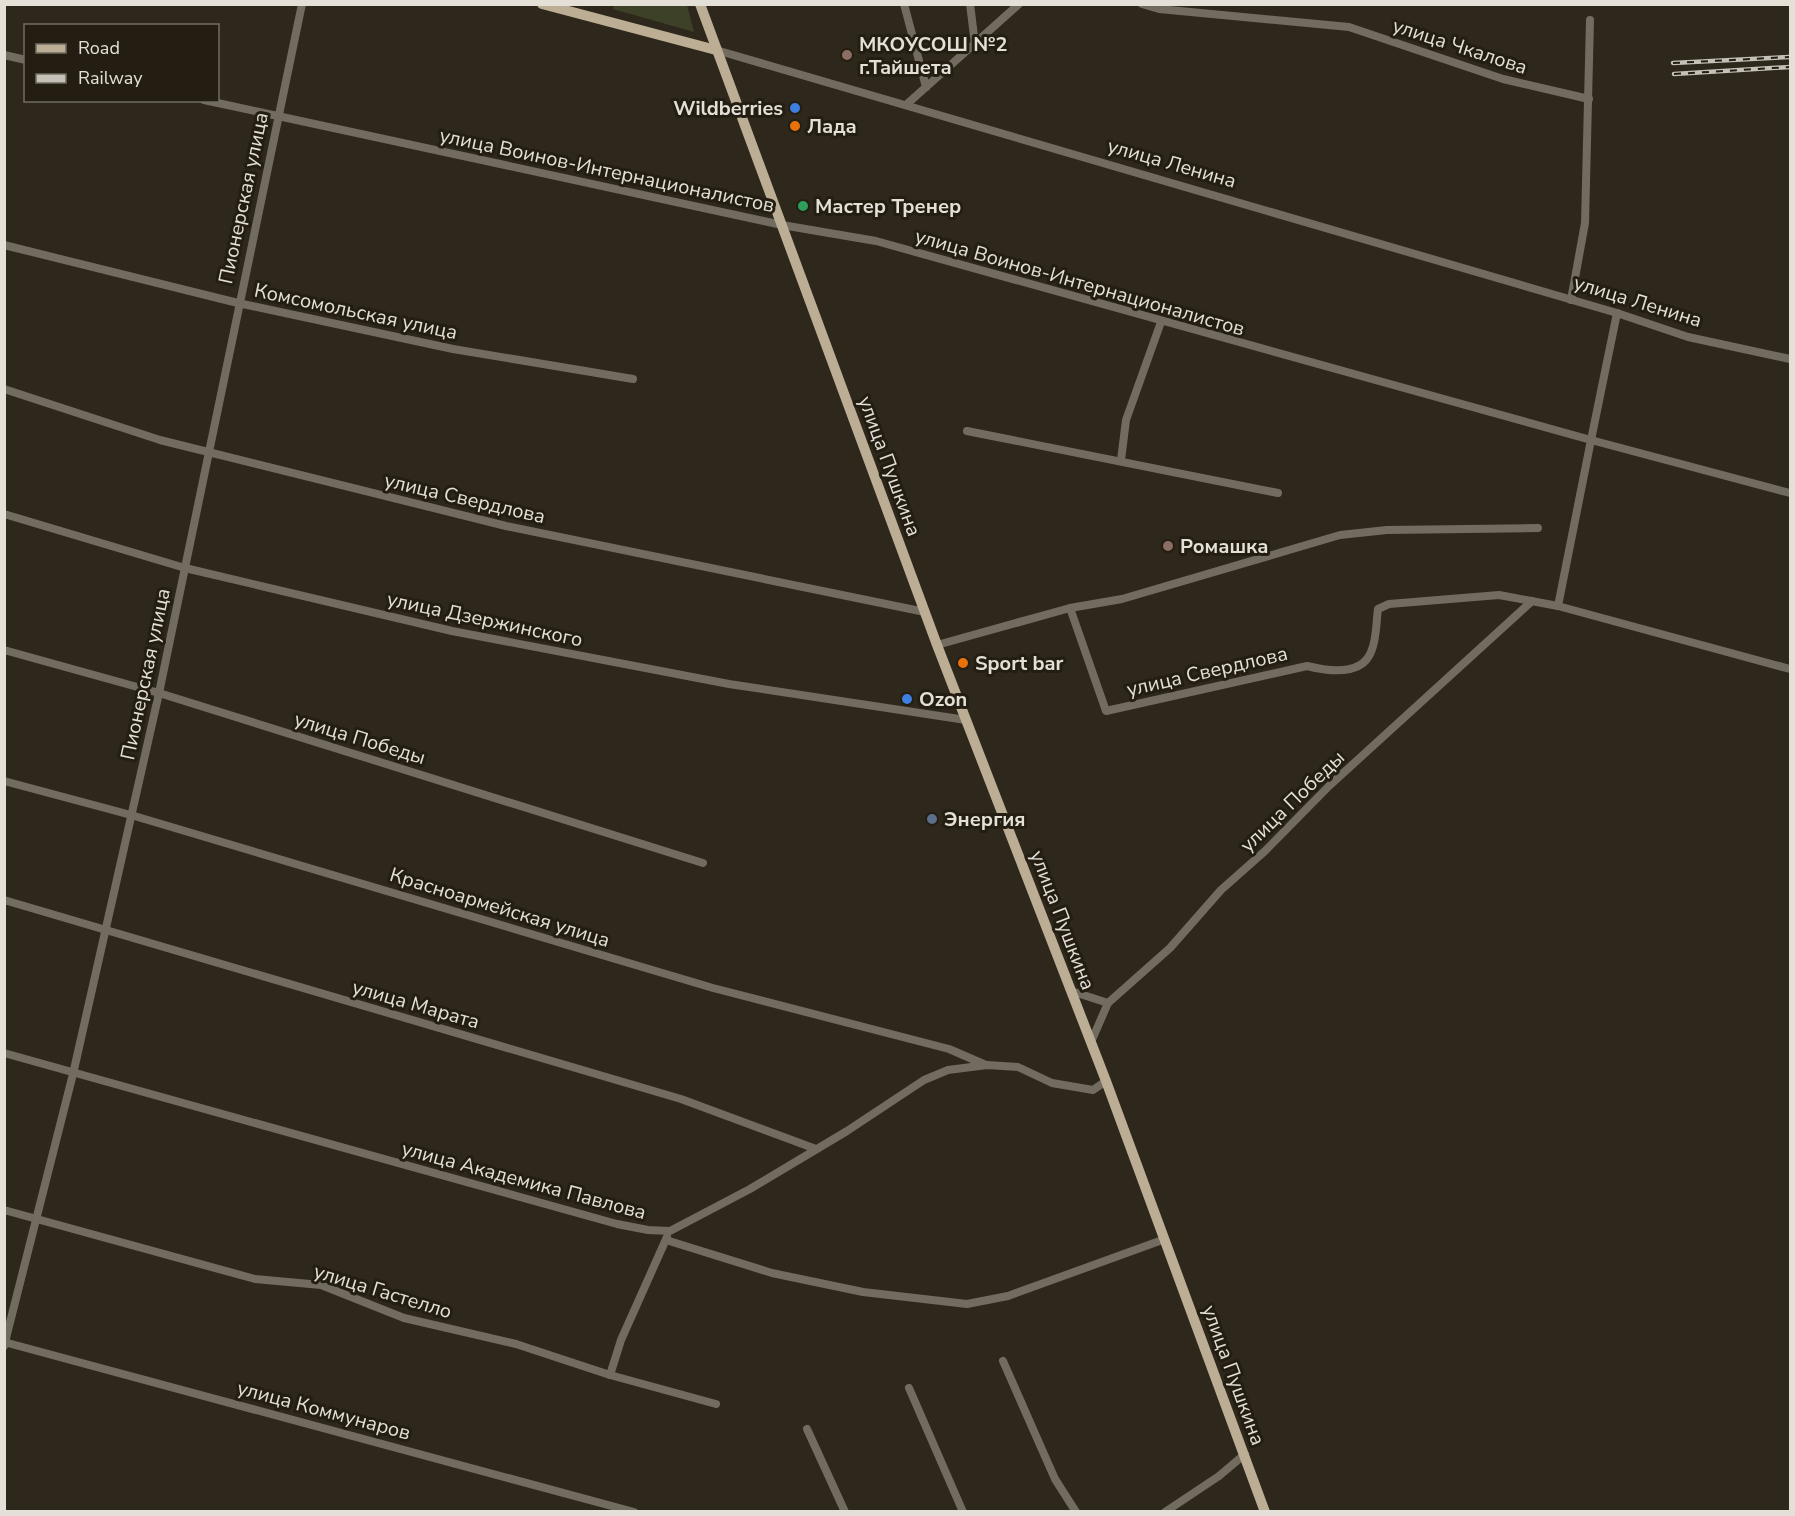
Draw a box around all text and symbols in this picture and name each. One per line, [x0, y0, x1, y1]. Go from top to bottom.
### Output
street label: улица Чкалова [1389, 12, 1531, 81]
legend [24, 24, 219, 102]
place label: МКОУСОШ №2 г.Тайшета [859, 31, 1007, 81]
text: Road [78, 36, 120, 60]
marker: МКОУСОШ №2 г.Тайшета [840, 48, 854, 62]
text: Railway [78, 66, 143, 90]
place label: Wildberries [673, 95, 783, 122]
marker: Wildberries [788, 101, 802, 115]
street label: Пионерская улица [212, 110, 275, 287]
place label: Лада [807, 113, 857, 140]
marker: Лада [788, 119, 802, 133]
street label: улица Воинов-Интернационалистов [437, 122, 777, 219]
street label: улица Ленина [1104, 132, 1239, 195]
place label: Мастер Тренер [815, 193, 961, 220]
marker: Мастер Тренер [796, 199, 810, 213]
street label: улица Воинов-Интернационалистов [912, 222, 1248, 343]
street label: улица Ленина [1571, 269, 1705, 334]
street label: Комсомольская улица [252, 277, 460, 346]
street label: улица Пушкина [852, 392, 927, 540]
street label: улица Свердлова [382, 467, 548, 530]
place label: Ромашка [1180, 533, 1268, 560]
marker: Ромашка [1161, 539, 1175, 553]
street label: Пионерская улица [114, 586, 177, 763]
street label: улица Дзержинского [384, 586, 585, 653]
street label: улица Свердлова [1124, 640, 1290, 703]
place label: Sport bar [975, 650, 1064, 677]
marker: Sport bar [956, 656, 970, 670]
place label: Ozon [919, 686, 967, 713]
marker: Ozon [900, 692, 914, 706]
street label: улица Победы [291, 706, 429, 771]
street label: улица Победы [1234, 744, 1351, 858]
place label: Энергия [944, 806, 1026, 833]
marker: Энергия [925, 812, 939, 826]
street label: улица Пушкина [1024, 847, 1102, 994]
street label: Красноармейская улица [387, 861, 613, 954]
street label: улица Марата [349, 973, 483, 1036]
street label: улица Академика Павлова [399, 1135, 649, 1226]
street label: улица Гастелло [310, 1258, 455, 1325]
street label: улица Пушкина [1196, 1301, 1271, 1449]
street label: улица Коммунаров [234, 1374, 414, 1447]

